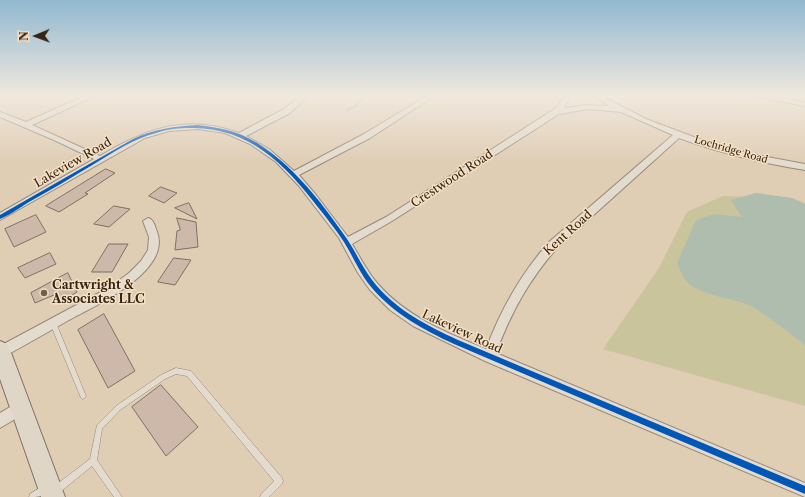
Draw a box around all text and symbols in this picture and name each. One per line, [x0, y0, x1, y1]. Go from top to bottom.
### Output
north arrow [16, 16, 56, 56]
text: N [17, 31, 31, 41]
street label: Lochridge Road [693, 134, 769, 166]
street label: Lakeview Road [32, 135, 114, 191]
street label: Crestwood Road [408, 147, 496, 211]
street label: Kent Road [541, 207, 595, 259]
place label: Cartwright & Associates LLC [52, 279, 145, 307]
marker: Cartwright & Associates LLC [39, 288, 49, 298]
street label: Lakeview Road [420, 307, 504, 357]

